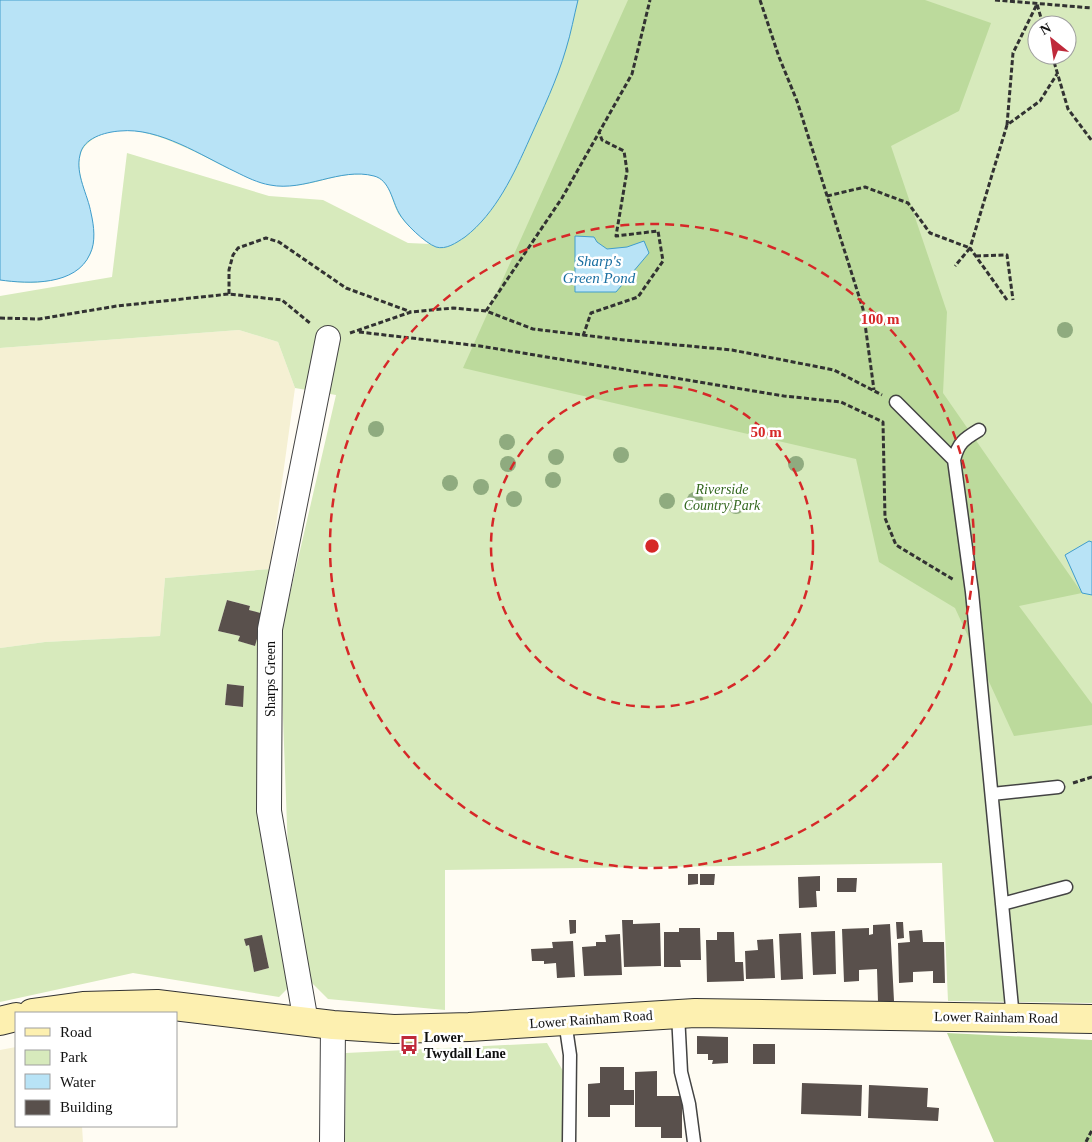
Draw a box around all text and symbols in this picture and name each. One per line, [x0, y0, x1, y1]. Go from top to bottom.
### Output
north arrow [1027, 15, 1077, 65]
text: N [1038, 20, 1054, 38]
water label: Sharp's Green Pond [563, 253, 636, 286]
text: 100 m [861, 311, 900, 327]
text: 50 m [750, 424, 782, 440]
park label: Riverside Country Park [684, 482, 761, 513]
centre of rings [643, 537, 661, 555]
street label: Sharps Green [263, 641, 278, 717]
street label: Lower Rainham Road [529, 1008, 653, 1031]
street label: Lower Rainham Road [934, 1009, 1058, 1026]
legend [15, 1012, 178, 1127]
text: Road [60, 1024, 92, 1040]
place label: Lower Twydall Lane [424, 1030, 506, 1061]
bus stop icon: Lower Twydall Lane [398, 1034, 420, 1056]
text: Park [60, 1049, 88, 1065]
text: Water [60, 1074, 95, 1090]
text: Building [60, 1099, 113, 1115]

